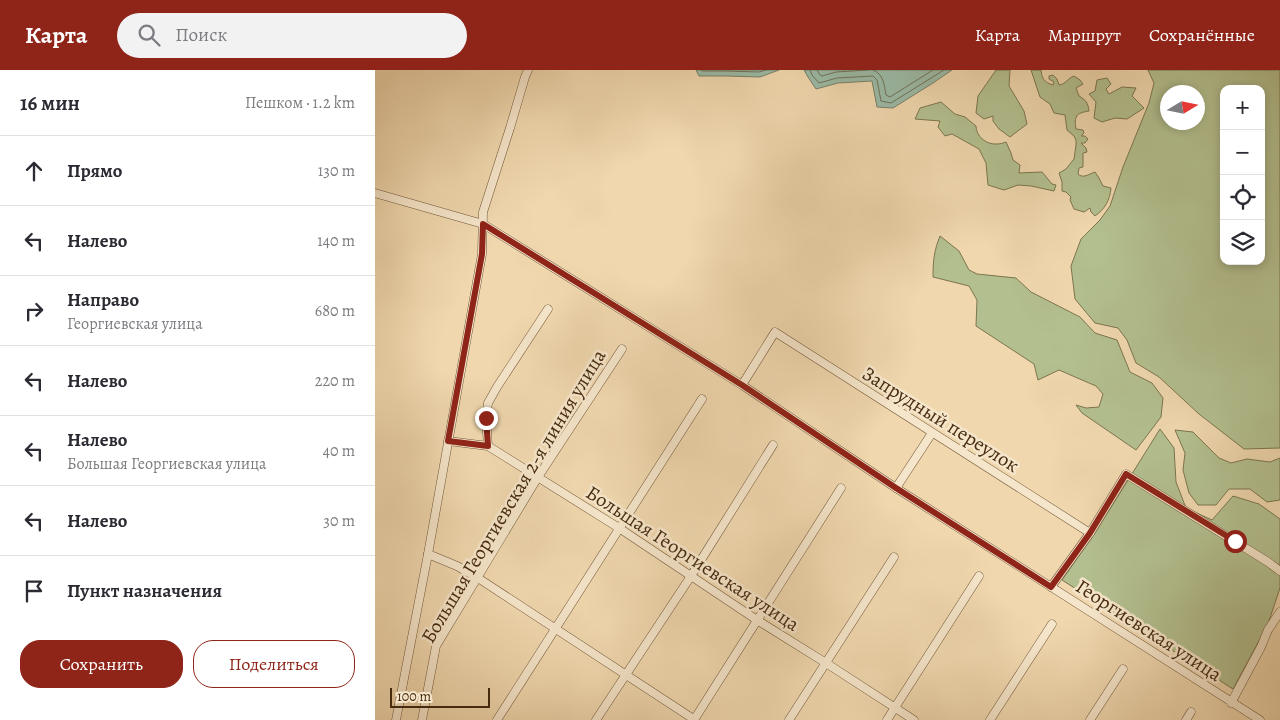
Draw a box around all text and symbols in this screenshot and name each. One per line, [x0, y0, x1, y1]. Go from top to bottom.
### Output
search box [117, 13, 467, 58]
text: Карта [25, 19, 87, 51]
icon: search [135, 21, 163, 49]
text: Поиск [175, 22, 227, 48]
text: Карта [975, 23, 1020, 47]
text: Маршрут [1048, 23, 1121, 47]
text: Сохранённые [1149, 23, 1255, 47]
north arrow [1160, 85, 1205, 130]
map controls [1220, 85, 1265, 265]
button: + [1220, 85, 1265, 130]
text: 16 мин [20, 89, 80, 117]
text: Пешком · 1.2 km [245, 92, 355, 114]
button: − [1220, 130, 1265, 175]
icon: ahead [20, 157, 48, 185]
text: Прямо [67, 158, 122, 184]
text: 130 m [318, 160, 355, 182]
button: locate [1220, 175, 1265, 220]
button: layers [1220, 220, 1265, 265]
icon: left [20, 227, 48, 255]
text: Налево [67, 228, 127, 254]
text: 140 m [317, 230, 355, 252]
text: Направо [67, 287, 139, 313]
icon: right [20, 297, 48, 325]
text: 680 m [315, 300, 355, 322]
text: Георгиевская улица [67, 313, 203, 335]
street label: Большая Георгиевская 2-я линия улица [415, 344, 613, 648]
street label: Запрудный переулок [857, 360, 1024, 479]
icon: left [20, 367, 48, 395]
text: Налево [67, 368, 127, 394]
text: 220 m [315, 370, 355, 392]
route end [475, 407, 498, 430]
text: Налево [67, 427, 127, 453]
icon: left [20, 437, 48, 465]
text: 40 m [323, 440, 355, 462]
text: Большая Георгиевская улица [67, 453, 267, 475]
street label: Большая Георгиевская улица [581, 479, 805, 638]
icon: left [20, 507, 48, 535]
text: Налево [67, 508, 127, 534]
text: 30 m [323, 510, 355, 532]
route start [1224, 530, 1247, 553]
street label: Георгиевская улица [1070, 573, 1228, 688]
icon: arrive [20, 577, 48, 605]
text: Пункт назначения [67, 578, 222, 604]
button: Сохранить [20, 640, 183, 688]
button: Поделиться [193, 640, 355, 688]
scale bar [390, 685, 490, 708]
text: 100 m [397, 687, 431, 706]

